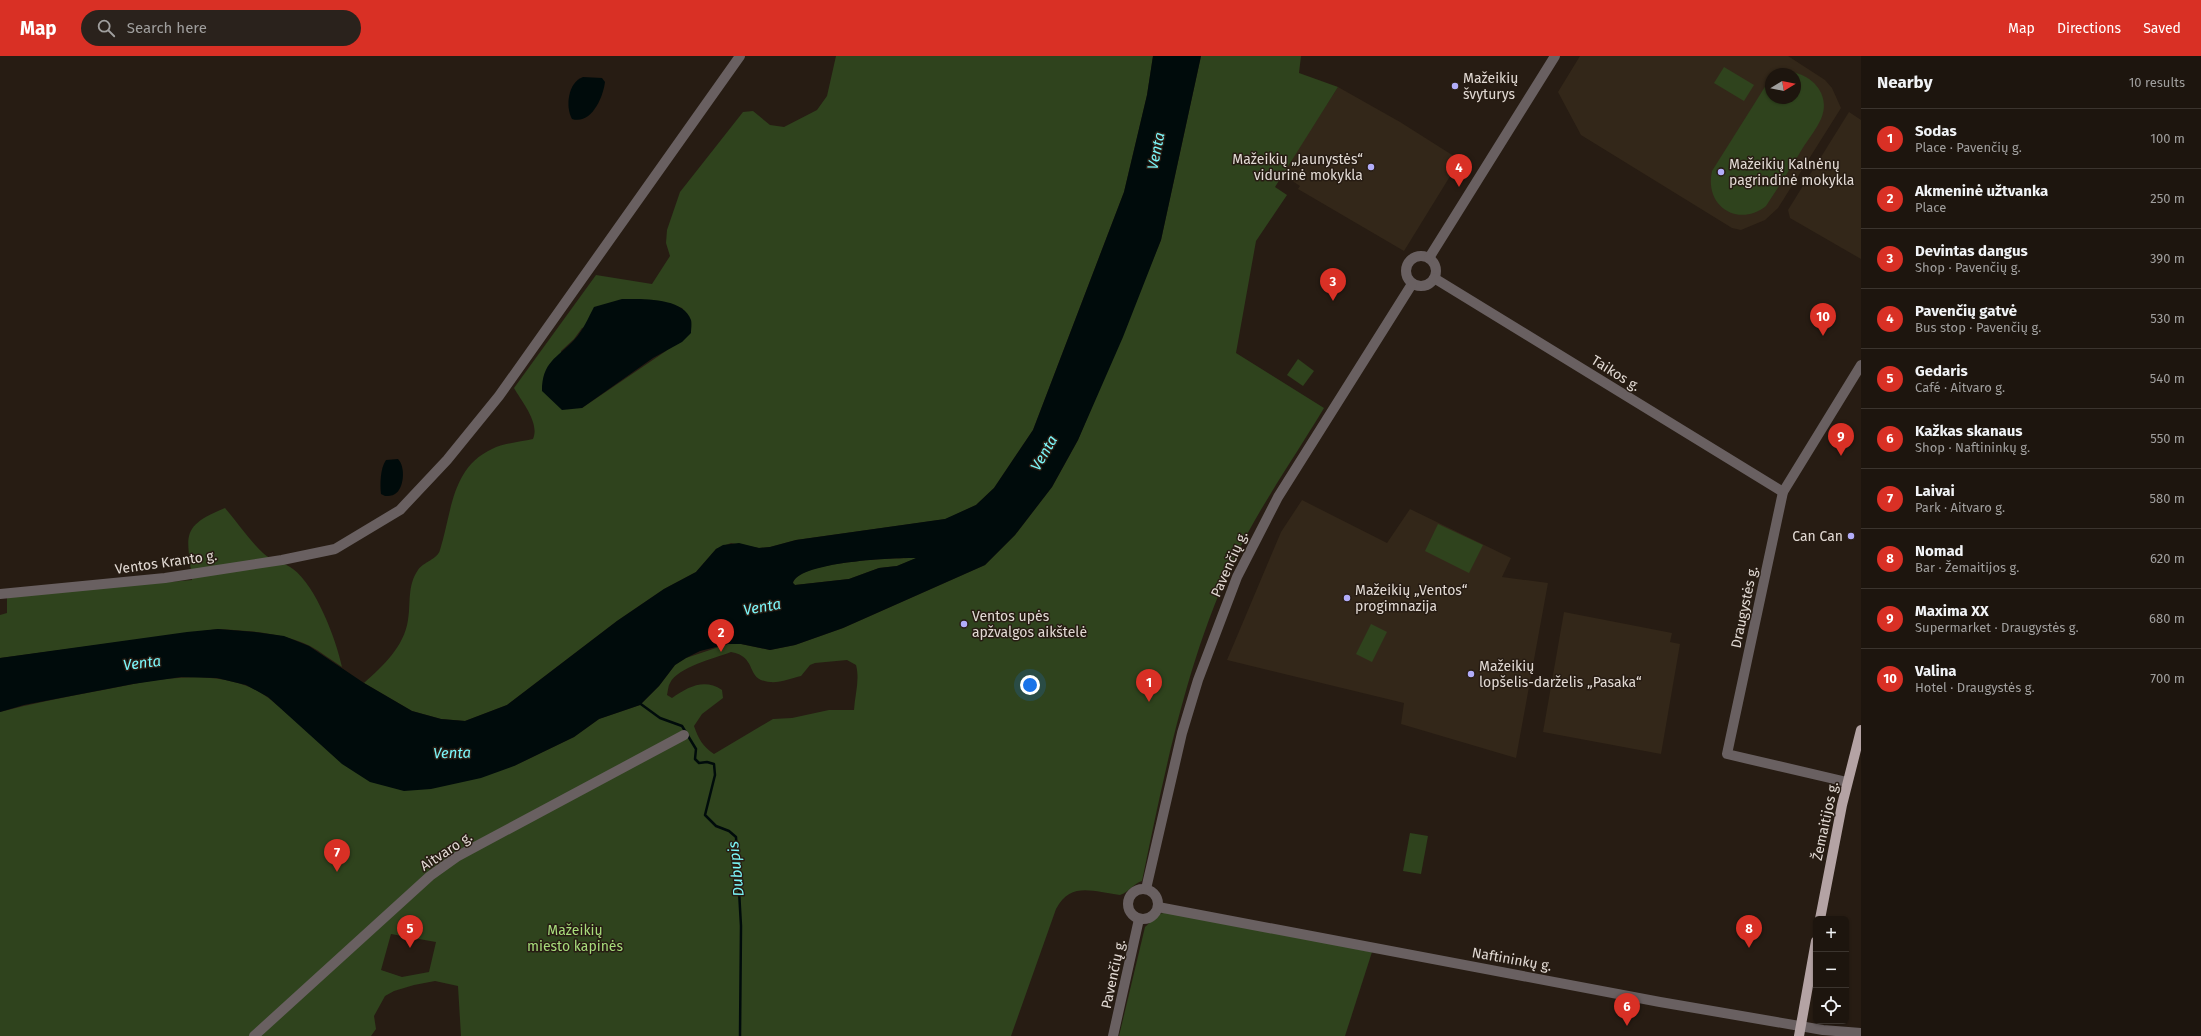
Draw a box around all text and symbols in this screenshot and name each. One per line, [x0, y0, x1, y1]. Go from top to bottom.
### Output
search box [81, 10, 361, 46]
text: Map [20, 17, 57, 40]
icon: search [95, 17, 117, 39]
text: Search here [127, 19, 207, 37]
text: Map [2008, 20, 2035, 37]
text: Directions [2057, 20, 2121, 37]
text: Saved [2143, 20, 2181, 37]
north arrow [1765, 68, 1801, 104]
place label: Mažeikių švyturys [1463, 70, 1518, 103]
text: Nearby [1877, 72, 1932, 93]
text: 10 results [2129, 75, 2185, 90]
marker: Mažeikių švyturys [1450, 81, 1460, 91]
text: Sodas [1915, 122, 1957, 140]
water label: Venta [1144, 131, 1168, 171]
text: 1 [1887, 131, 1893, 146]
text: 100 m [2150, 131, 2185, 146]
text: Place · Pavenčių g. [1915, 140, 2022, 155]
place label: Mažeikių „Jaunystės“ vidurinė mokykla [1232, 151, 1363, 184]
pin: 4 [1446, 154, 1472, 187]
place label: Mažeikių Kalnėnų pagrindinė mokykla [1729, 156, 1854, 189]
marker: Mažeikių „Jaunystės“ vidurinė mokykla [1366, 162, 1376, 172]
marker: Mažeikių Kalnėnų pagrindinė mokykla [1716, 167, 1726, 177]
text: Akmeninė užtvanka [1915, 182, 2048, 200]
text: 2 [1887, 191, 1893, 206]
text: 250 m [2150, 191, 2185, 206]
text: Place [1915, 200, 1946, 215]
text: Devintas dangus [1915, 242, 2028, 260]
text: 3 [1887, 251, 1893, 266]
text: 390 m [2150, 251, 2185, 266]
text: Shop · Pavenčių g. [1915, 260, 2021, 275]
pin: 3 [1320, 268, 1346, 301]
text: Pavenčių gatvė [1915, 302, 2017, 320]
pin: 10 [1810, 303, 1836, 336]
text: 4 [1886, 311, 1894, 326]
text: 530 m [2150, 311, 2185, 326]
text: Bus stop · Pavenčių g. [1915, 320, 2041, 335]
street label: Taikos g. [1588, 352, 1643, 395]
text: Gedaris [1915, 362, 1968, 380]
text: 5 [1887, 371, 1893, 386]
text: 540 m [2150, 371, 2185, 386]
text: Café · Aitvaro g. [1915, 380, 2005, 395]
text: Kažkas skanaus [1915, 422, 2023, 440]
pin: 9 [1828, 423, 1854, 456]
text: 6 [1886, 431, 1894, 446]
text: 550 m [2150, 431, 2185, 446]
water label: Venta [1027, 432, 1061, 474]
text: Shop · Naftininkų g. [1915, 440, 2030, 455]
text: Laivai [1915, 482, 1955, 500]
text: 7 [1887, 491, 1893, 506]
text: 580 m [2149, 491, 2185, 506]
text: Park · Aitvaro g. [1915, 500, 2005, 515]
place label: Can Can [1792, 528, 1843, 545]
street label: Pavenčių g. [1207, 529, 1252, 600]
marker: Can Can [1846, 531, 1856, 541]
text: Nomad [1915, 542, 1964, 560]
street label: Ventos Kranto g. [114, 547, 218, 578]
text: 8 [1886, 551, 1894, 566]
text: 620 m [2150, 551, 2185, 566]
text: Bar · Žemaitijos g. [1915, 560, 2019, 575]
street label: Draugystės g. [1727, 564, 1762, 650]
place label: Mažeikių „Ventos“ progimnazija [1355, 582, 1468, 615]
marker: Mažeikių „Ventos“ progimnazija [1342, 593, 1352, 603]
water label: Venta [742, 595, 782, 619]
text: Maxima XX [1915, 602, 1989, 620]
place label: Ventos upės apžvalgos aikštelė [972, 608, 1087, 641]
text: 9 [1886, 611, 1894, 626]
text: 680 m [2149, 611, 2185, 626]
pin: 2 [708, 619, 734, 652]
marker: Ventos upės apžvalgos aikštelė [959, 619, 969, 629]
text: Supermarket · Draugystės g. [1915, 620, 2079, 635]
water label: Venta [122, 652, 162, 674]
place label: Mažeikių lopšelis-darželis „Pasaka“ [1479, 658, 1642, 691]
text: Valina [1915, 662, 1957, 680]
pin: 1 [1136, 669, 1162, 702]
marker: Mažeikių lopšelis-darželis „Pasaka“ [1466, 669, 1476, 679]
text: 10 [1883, 671, 1897, 686]
text: 700 m [2150, 671, 2185, 686]
your location [1020, 675, 1040, 695]
text: Hotel · Draugystės g. [1915, 680, 2035, 695]
water label: Venta [433, 744, 471, 762]
street label: Žemaitijos g. [1808, 780, 1842, 862]
street label: Aitvaro g. [417, 828, 476, 875]
pin: 7 [324, 839, 350, 872]
water label: Dubupis [724, 840, 748, 897]
pin: 5 [397, 915, 423, 948]
pin: 8 [1736, 915, 1762, 948]
map controls [1813, 916, 1849, 1024]
button: + [1813, 916, 1849, 952]
park label: Mažeikių miesto kapinės [527, 922, 623, 955]
street label: Pavenčių g. [1098, 938, 1129, 1010]
street label: Naftininkų g. [1471, 944, 1553, 975]
button: − [1813, 952, 1849, 988]
button: locate [1813, 988, 1849, 1024]
pin: 6 [1614, 993, 1640, 1026]

